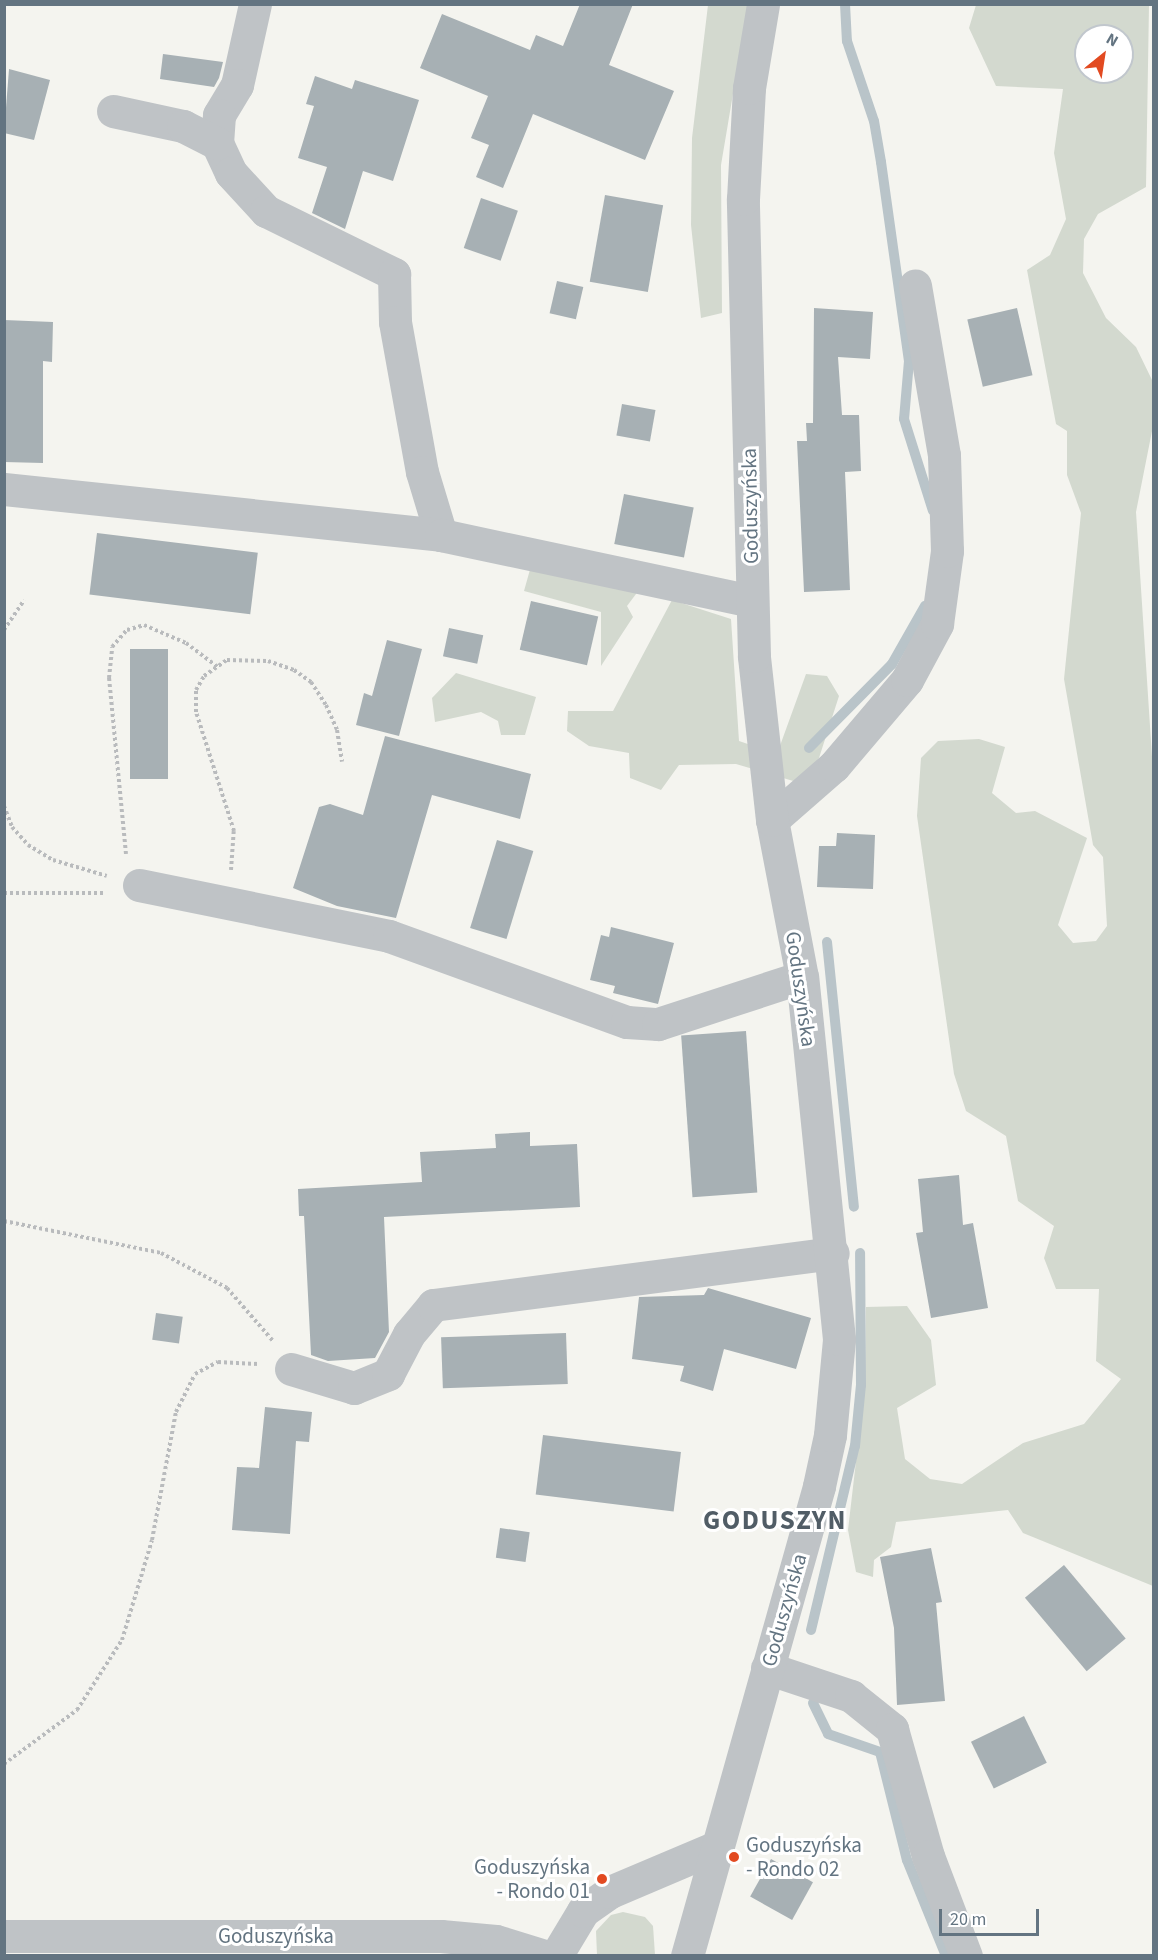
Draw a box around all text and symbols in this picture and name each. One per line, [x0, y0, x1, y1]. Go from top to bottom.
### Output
north arrow [1074, 24, 1134, 84]
text: N [1102, 28, 1122, 52]
street label: Goduszyńska [736, 448, 764, 564]
street label: Goduszyńska [780, 930, 822, 1048]
district label: GODUSZYN [703, 1505, 847, 1537]
street label: Goduszyńska [756, 1551, 812, 1669]
place label: Goduszyńska - Rondo 02 [746, 1832, 862, 1882]
marker: Goduszyńska - Rondo 02 [727, 1850, 741, 1864]
place label: Goduszyńska - Rondo 01 [474, 1854, 590, 1904]
marker: Goduszyńska - Rondo 01 [595, 1872, 609, 1886]
scale bar [942, 1897, 1042, 1935]
text: 20 m [950, 1907, 986, 1932]
street label: Goduszyńska [218, 1923, 334, 1949]

